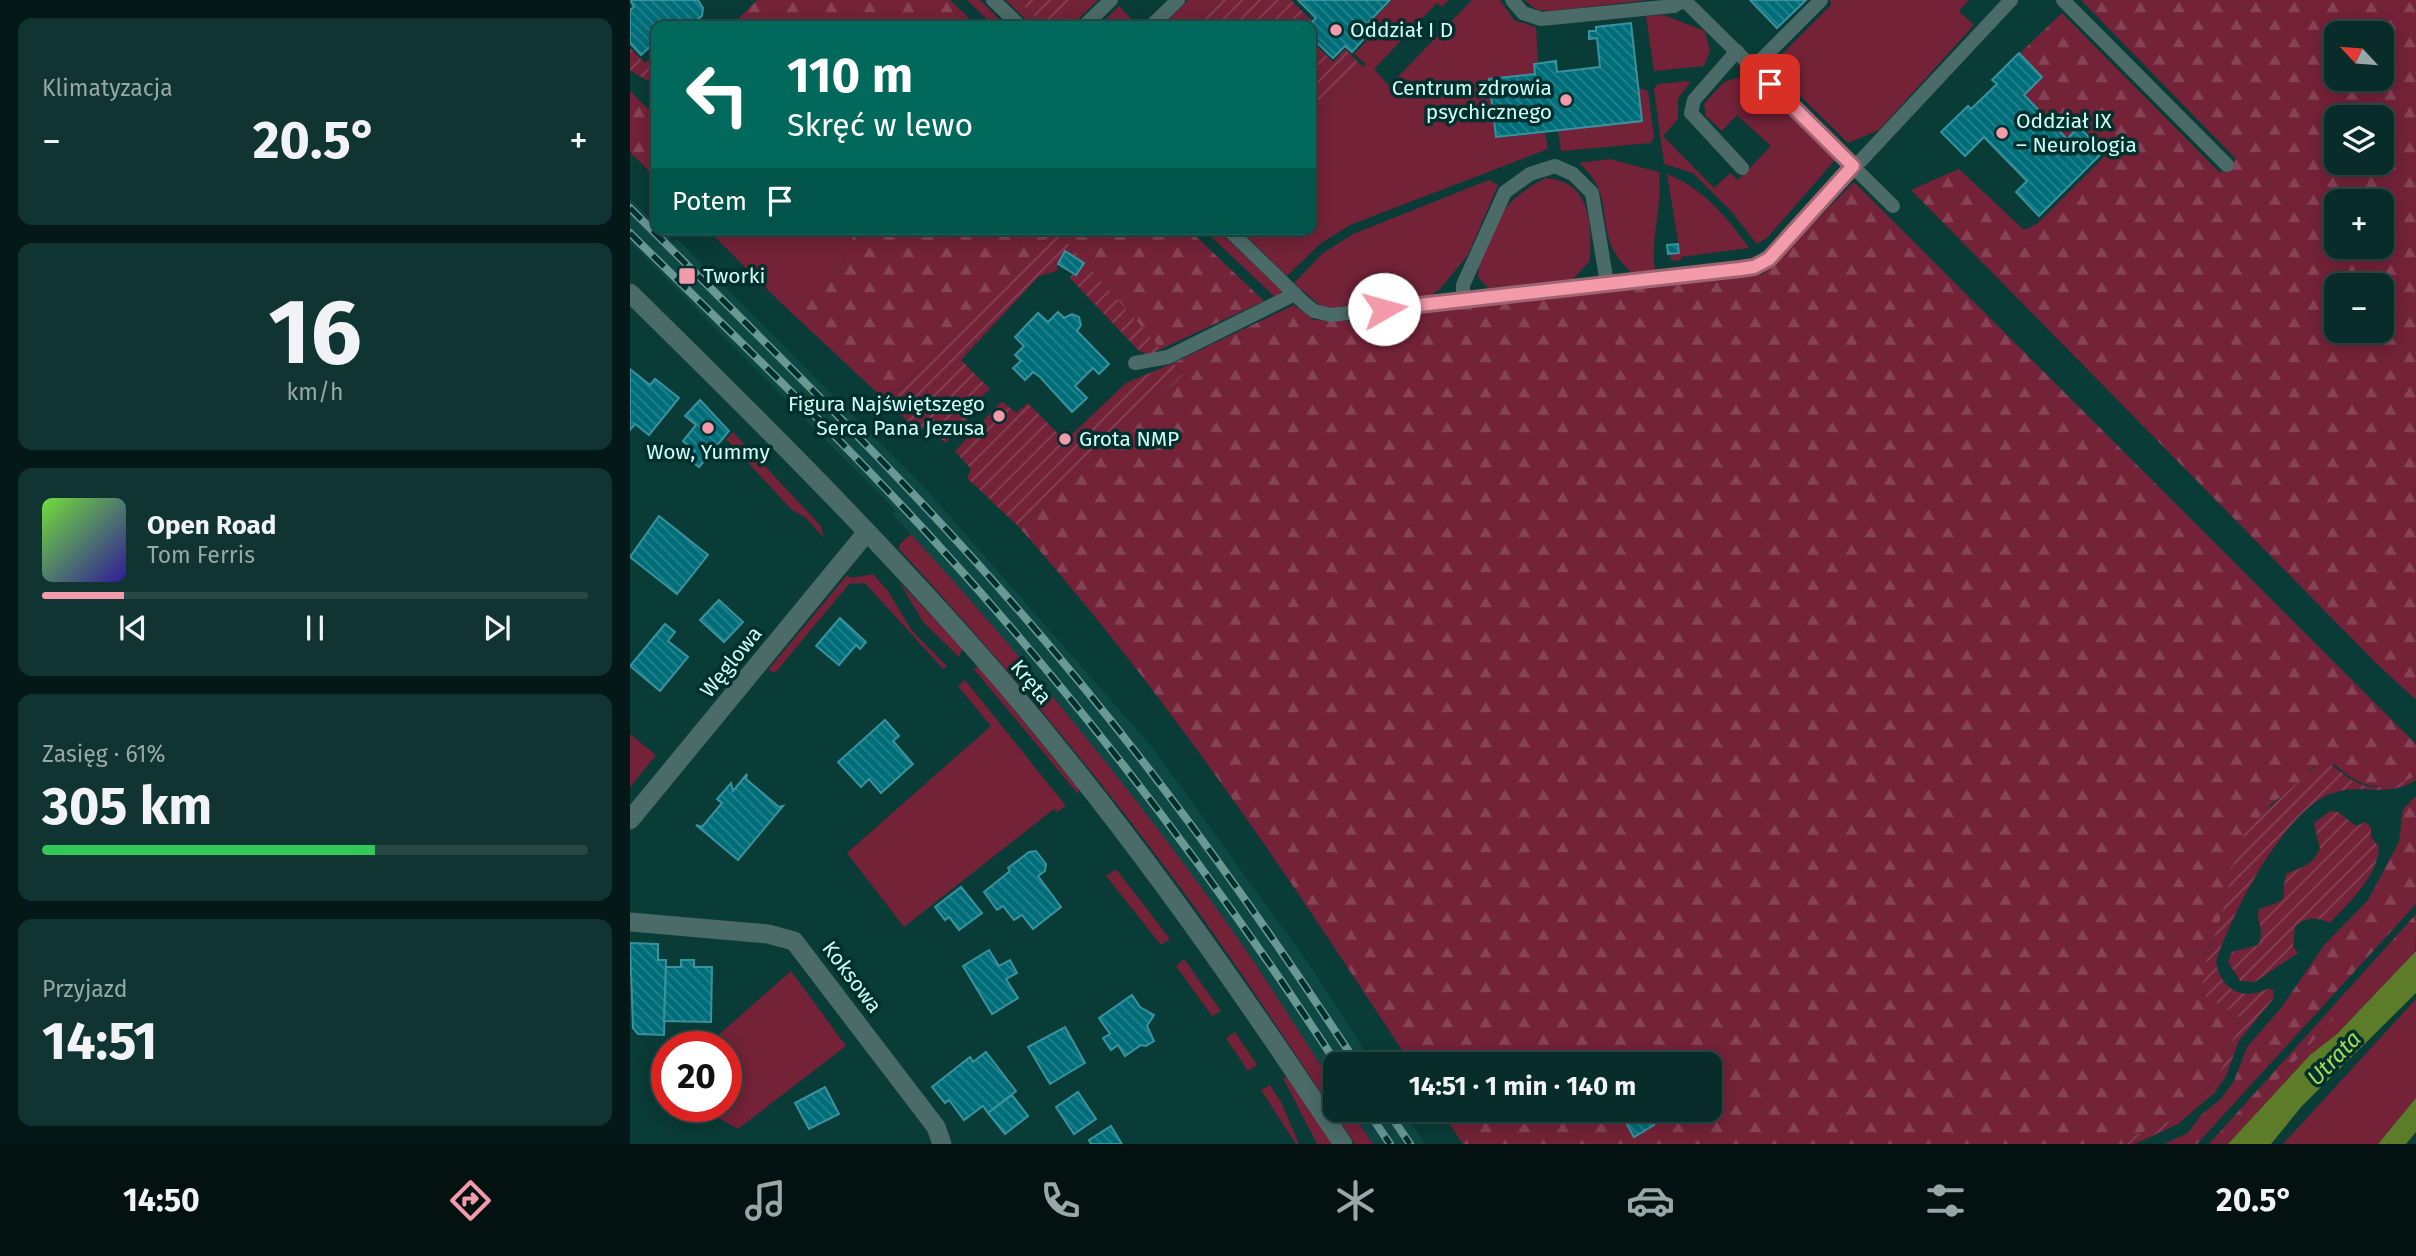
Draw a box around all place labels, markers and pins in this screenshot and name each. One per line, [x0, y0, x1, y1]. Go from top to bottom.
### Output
place label: Oddział I D [1350, 17, 1453, 43]
marker: Oddział I D [1328, 22, 1344, 38]
pin [1740, 54, 1800, 114]
place label: Centrum zdrowia psychicznego [1392, 75, 1552, 125]
marker: Centrum zdrowia psychicznego [1558, 92, 1574, 108]
place label: Oddział IX – Neurologia [2016, 108, 2137, 158]
marker: Oddział IX – Neurologia [1994, 125, 2010, 141]
place label: Tworki [703, 263, 765, 289]
marker: Tworki [677, 266, 697, 286]
place label: Figura Najświętszego Serca Pana Jezusa [788, 391, 985, 441]
marker: Figura Najświętszego Serca Pana Jezusa [991, 408, 1007, 424]
marker: Wow, Yummy [700, 420, 716, 436]
place label: Grota NMP [1079, 426, 1179, 452]
marker: Grota NMP [1057, 431, 1073, 447]
place label: Wow, Yummy [646, 439, 770, 465]

